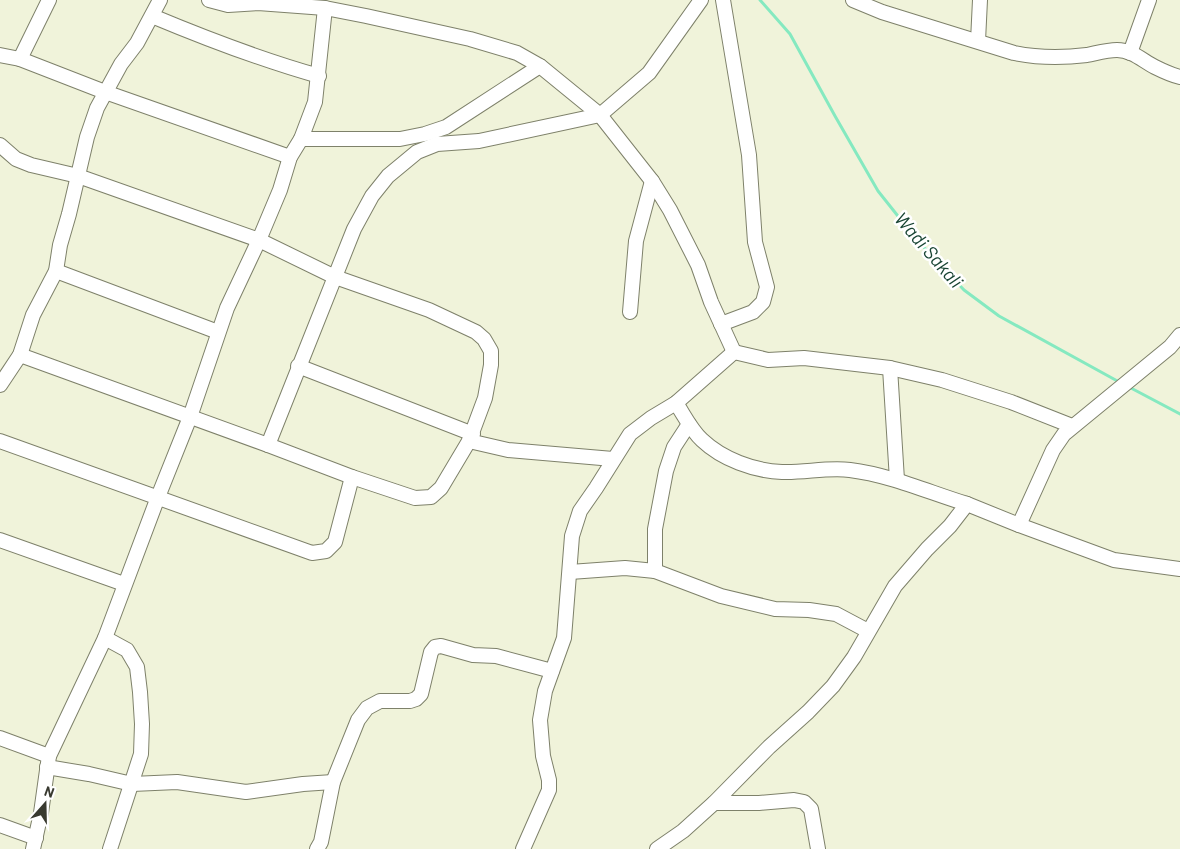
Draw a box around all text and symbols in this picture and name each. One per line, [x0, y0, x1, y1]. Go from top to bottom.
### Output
water label: Wadi Sakali [890, 207, 969, 292]
north arrow [20, 779, 70, 829]
text: N [42, 782, 57, 801]

